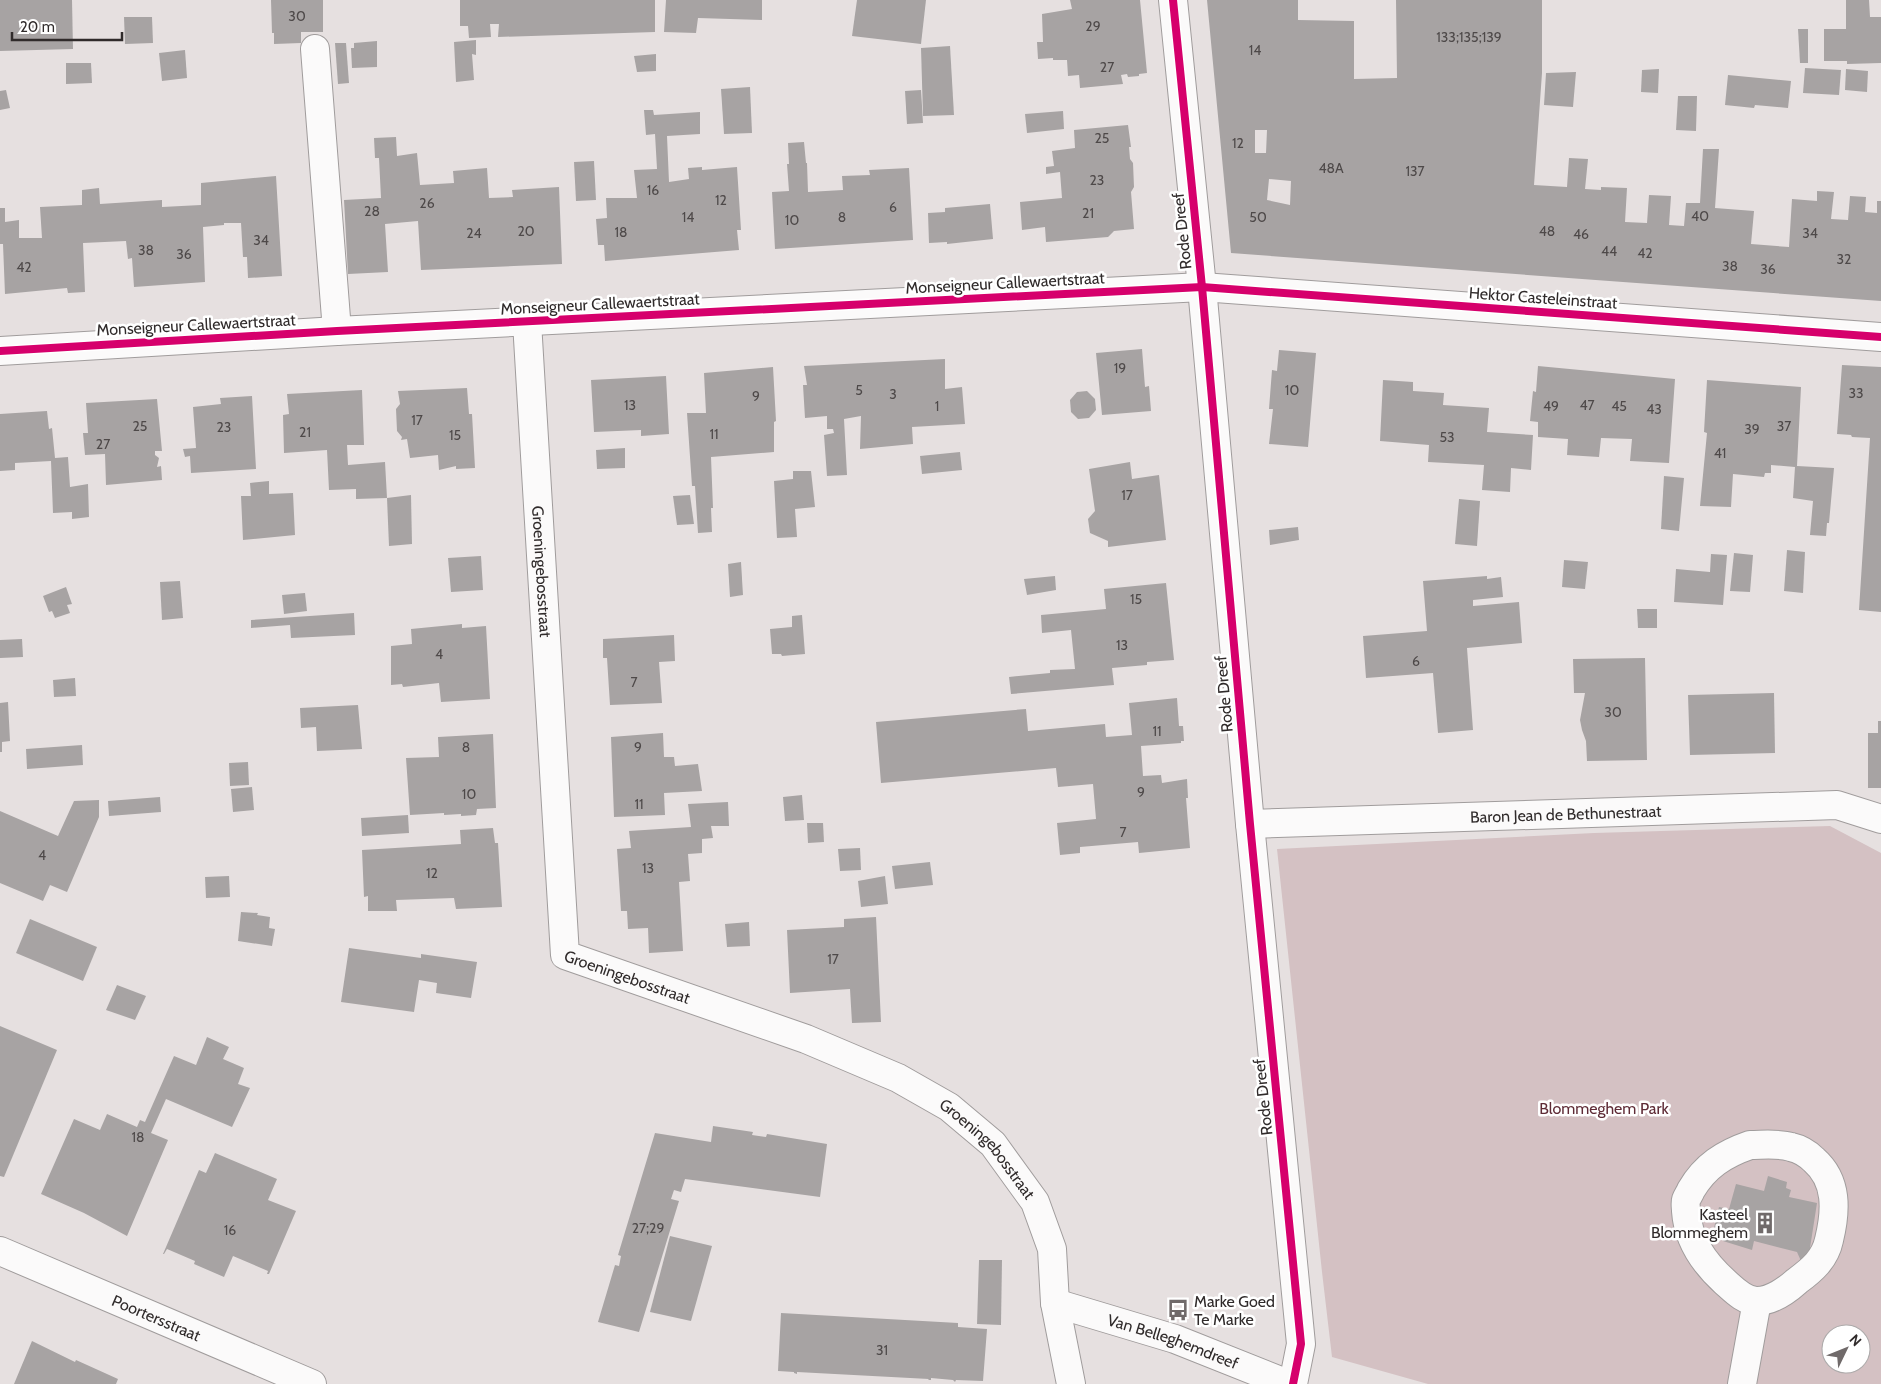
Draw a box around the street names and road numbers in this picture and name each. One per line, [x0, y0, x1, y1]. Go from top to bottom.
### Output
street label: Rode Dreef [1168, 191, 1195, 270]
street label: Monseigneur Callewaertstraat [905, 268, 1106, 298]
street label: Hektor Casteleinstraat [1468, 283, 1618, 313]
street label: Monseigneur Callewaertstraat [500, 289, 701, 319]
street label: Monseigneur Callewaertstraat [96, 310, 297, 340]
street label: Groeningebosstraat [529, 505, 555, 639]
street label: Rode Dreef [1211, 654, 1237, 733]
street label: Baron Jean de Bethunestraat [1470, 801, 1662, 826]
street label: Groeningebosstraat [562, 946, 693, 1008]
street label: Rode Dreef [1249, 1057, 1276, 1136]
street label: Groeningebosstraat [937, 1094, 1039, 1203]
street label: Poortersstraat [109, 1290, 204, 1345]
street label: Van Belleghemdreef [1105, 1310, 1242, 1373]

